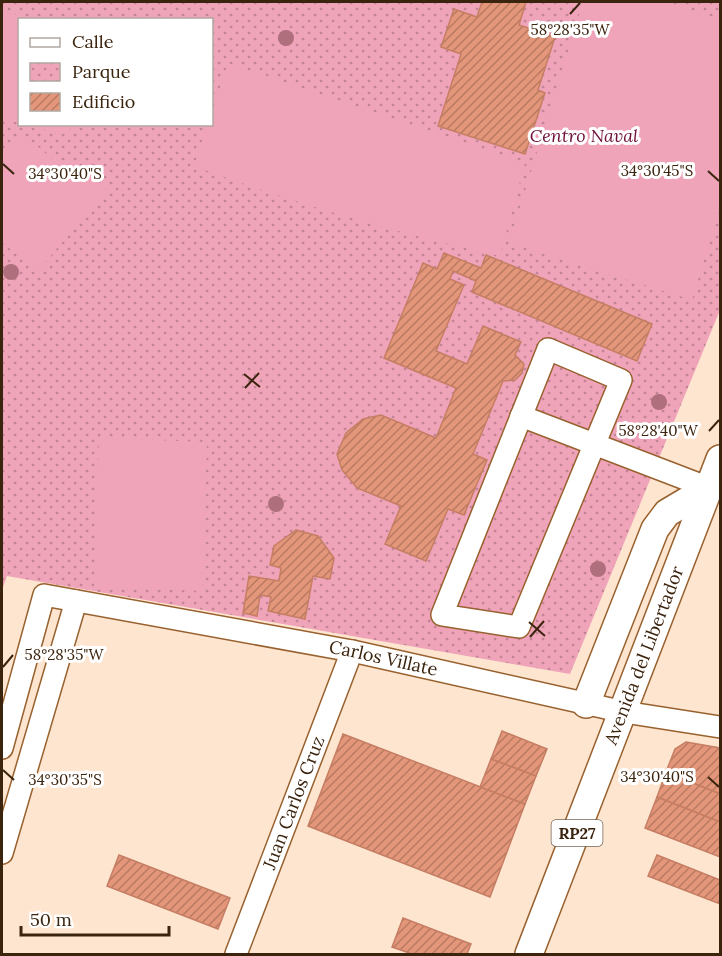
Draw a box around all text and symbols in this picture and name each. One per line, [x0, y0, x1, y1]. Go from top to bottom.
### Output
legend [18, 18, 213, 126]
text: 58°28'35"W [531, 20, 611, 39]
text: Calle [72, 30, 114, 53]
text: Parque [72, 60, 131, 83]
text: Edificio [72, 90, 135, 113]
park label: Centro Naval [530, 124, 638, 147]
text: 34°30'45"S [621, 161, 693, 180]
text: 34°30'40"S [28, 164, 102, 183]
text: 58°28'40"W [618, 421, 699, 440]
street label: Avenida del Libertador [599, 562, 689, 749]
street label: Carlos Villate [327, 635, 440, 681]
text: 58°28'35"W [25, 645, 105, 664]
street label: Juan Carlos Cruz [257, 733, 329, 873]
text: 34°30'40"S [620, 767, 694, 786]
text: 34°30'35"S [28, 770, 102, 789]
road number: RP27 [552, 820, 602, 846]
scale bar [21, 899, 170, 937]
text: 50 m [30, 908, 72, 931]

